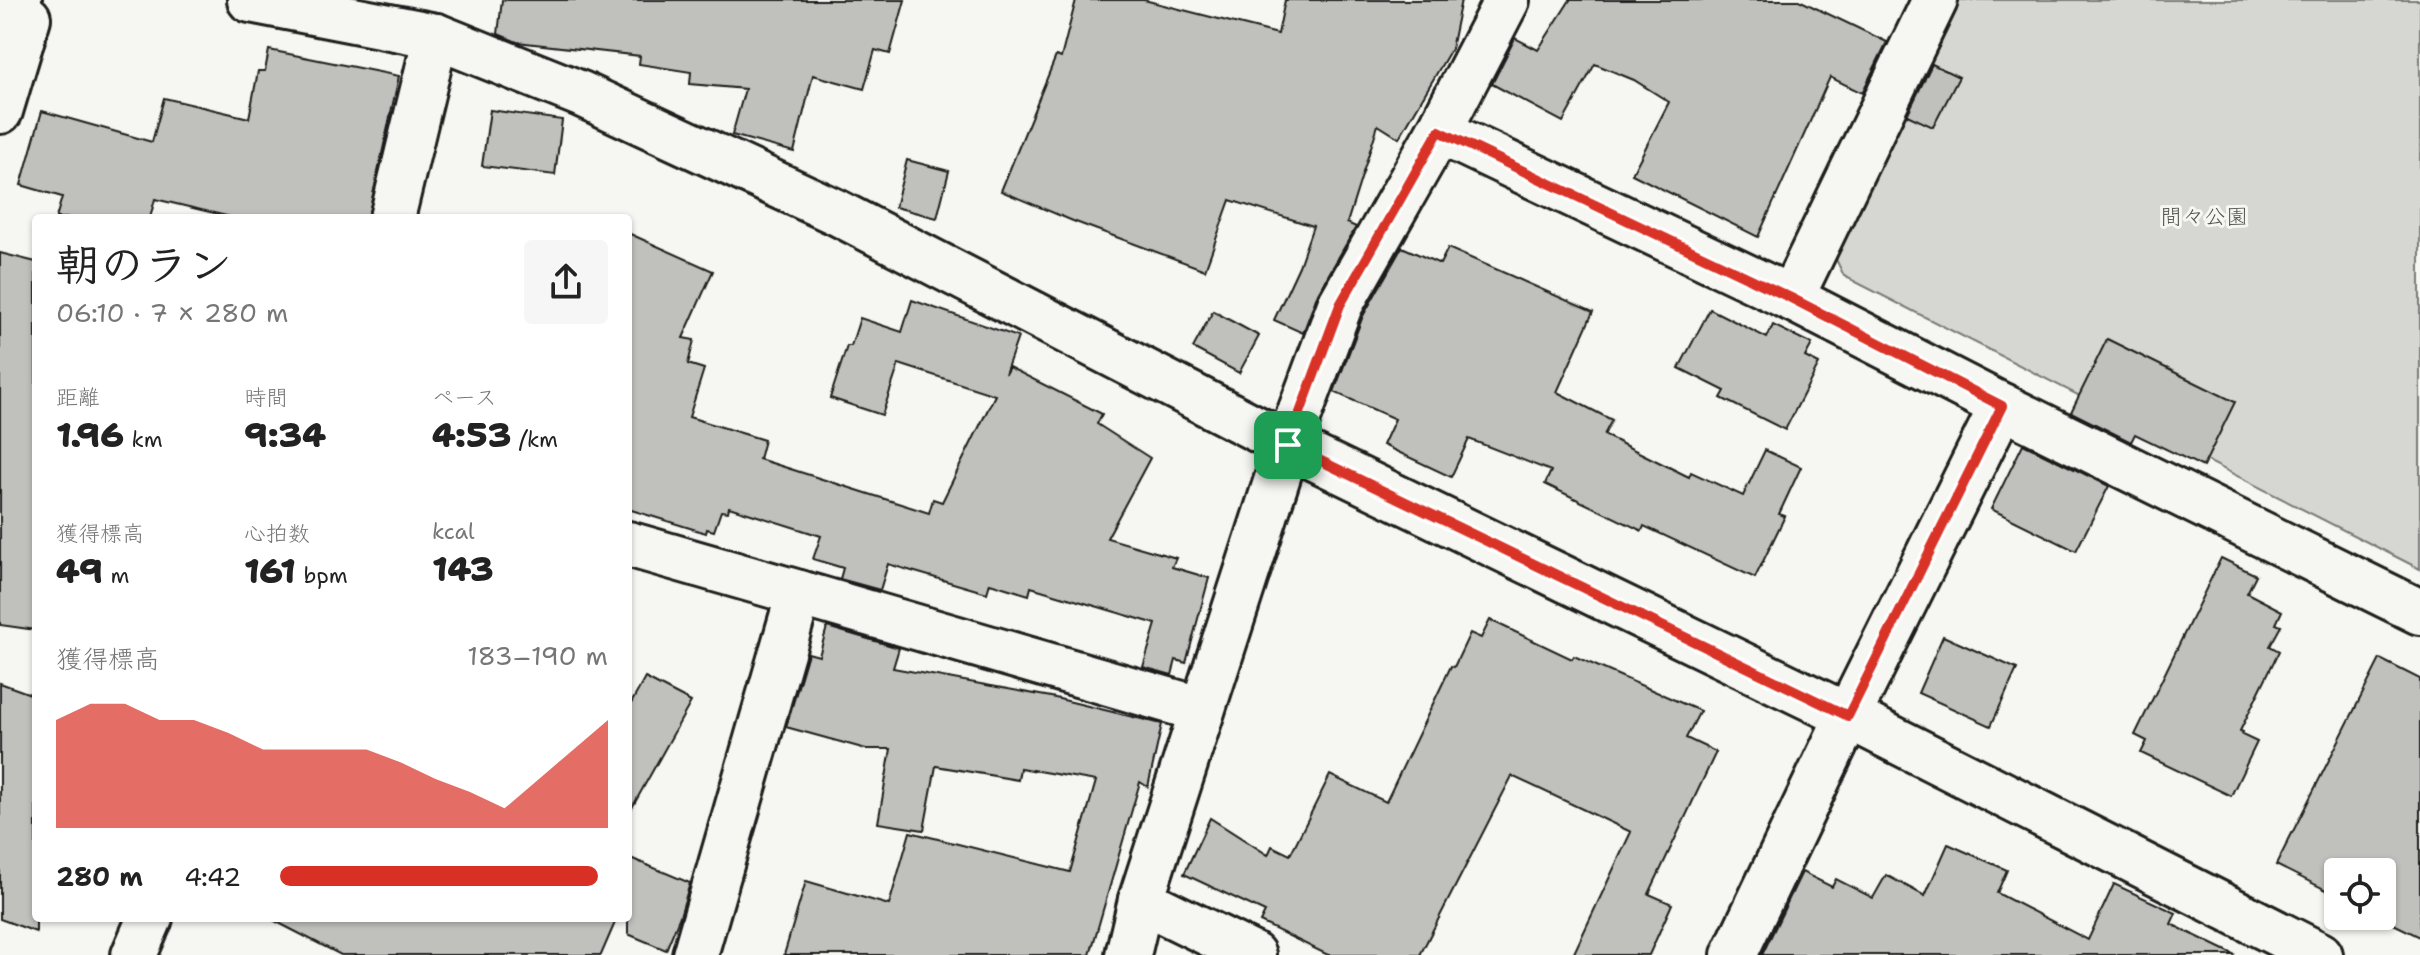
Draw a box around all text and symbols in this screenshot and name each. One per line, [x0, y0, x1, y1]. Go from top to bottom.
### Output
park label: 間々公園 [2160, 202, 2248, 231]
text: 朝のラン [56, 235, 232, 294]
button: share [524, 240, 608, 324]
text: 06:10 · 7 × 280 m [56, 295, 288, 330]
text: 距離 [56, 383, 100, 412]
text: 時間 [244, 383, 288, 412]
text: ペース [432, 383, 497, 412]
pin [1254, 411, 1322, 479]
text: 1.96 [56, 412, 124, 458]
text: 9:34 [244, 412, 326, 458]
text: 4:53 [432, 412, 511, 458]
icon: arrive [1266, 423, 1310, 467]
text: km [124, 425, 163, 454]
text: /km [511, 425, 558, 454]
text: kcal [432, 517, 475, 546]
text: 獲得標高 [56, 519, 144, 548]
text: 心拍数 [244, 519, 310, 548]
text: 143 [432, 546, 494, 592]
text: 49 [56, 548, 103, 594]
text: 161 [244, 548, 296, 594]
text: m [103, 561, 129, 590]
text: bpm [296, 561, 348, 590]
text: 183–190 m [467, 638, 608, 673]
text: 獲得標高 [56, 641, 160, 676]
map controls [2324, 858, 2396, 930]
button: locate [2324, 858, 2396, 930]
text: 280 m [56, 859, 143, 894]
text: 4:42 [184, 859, 241, 894]

